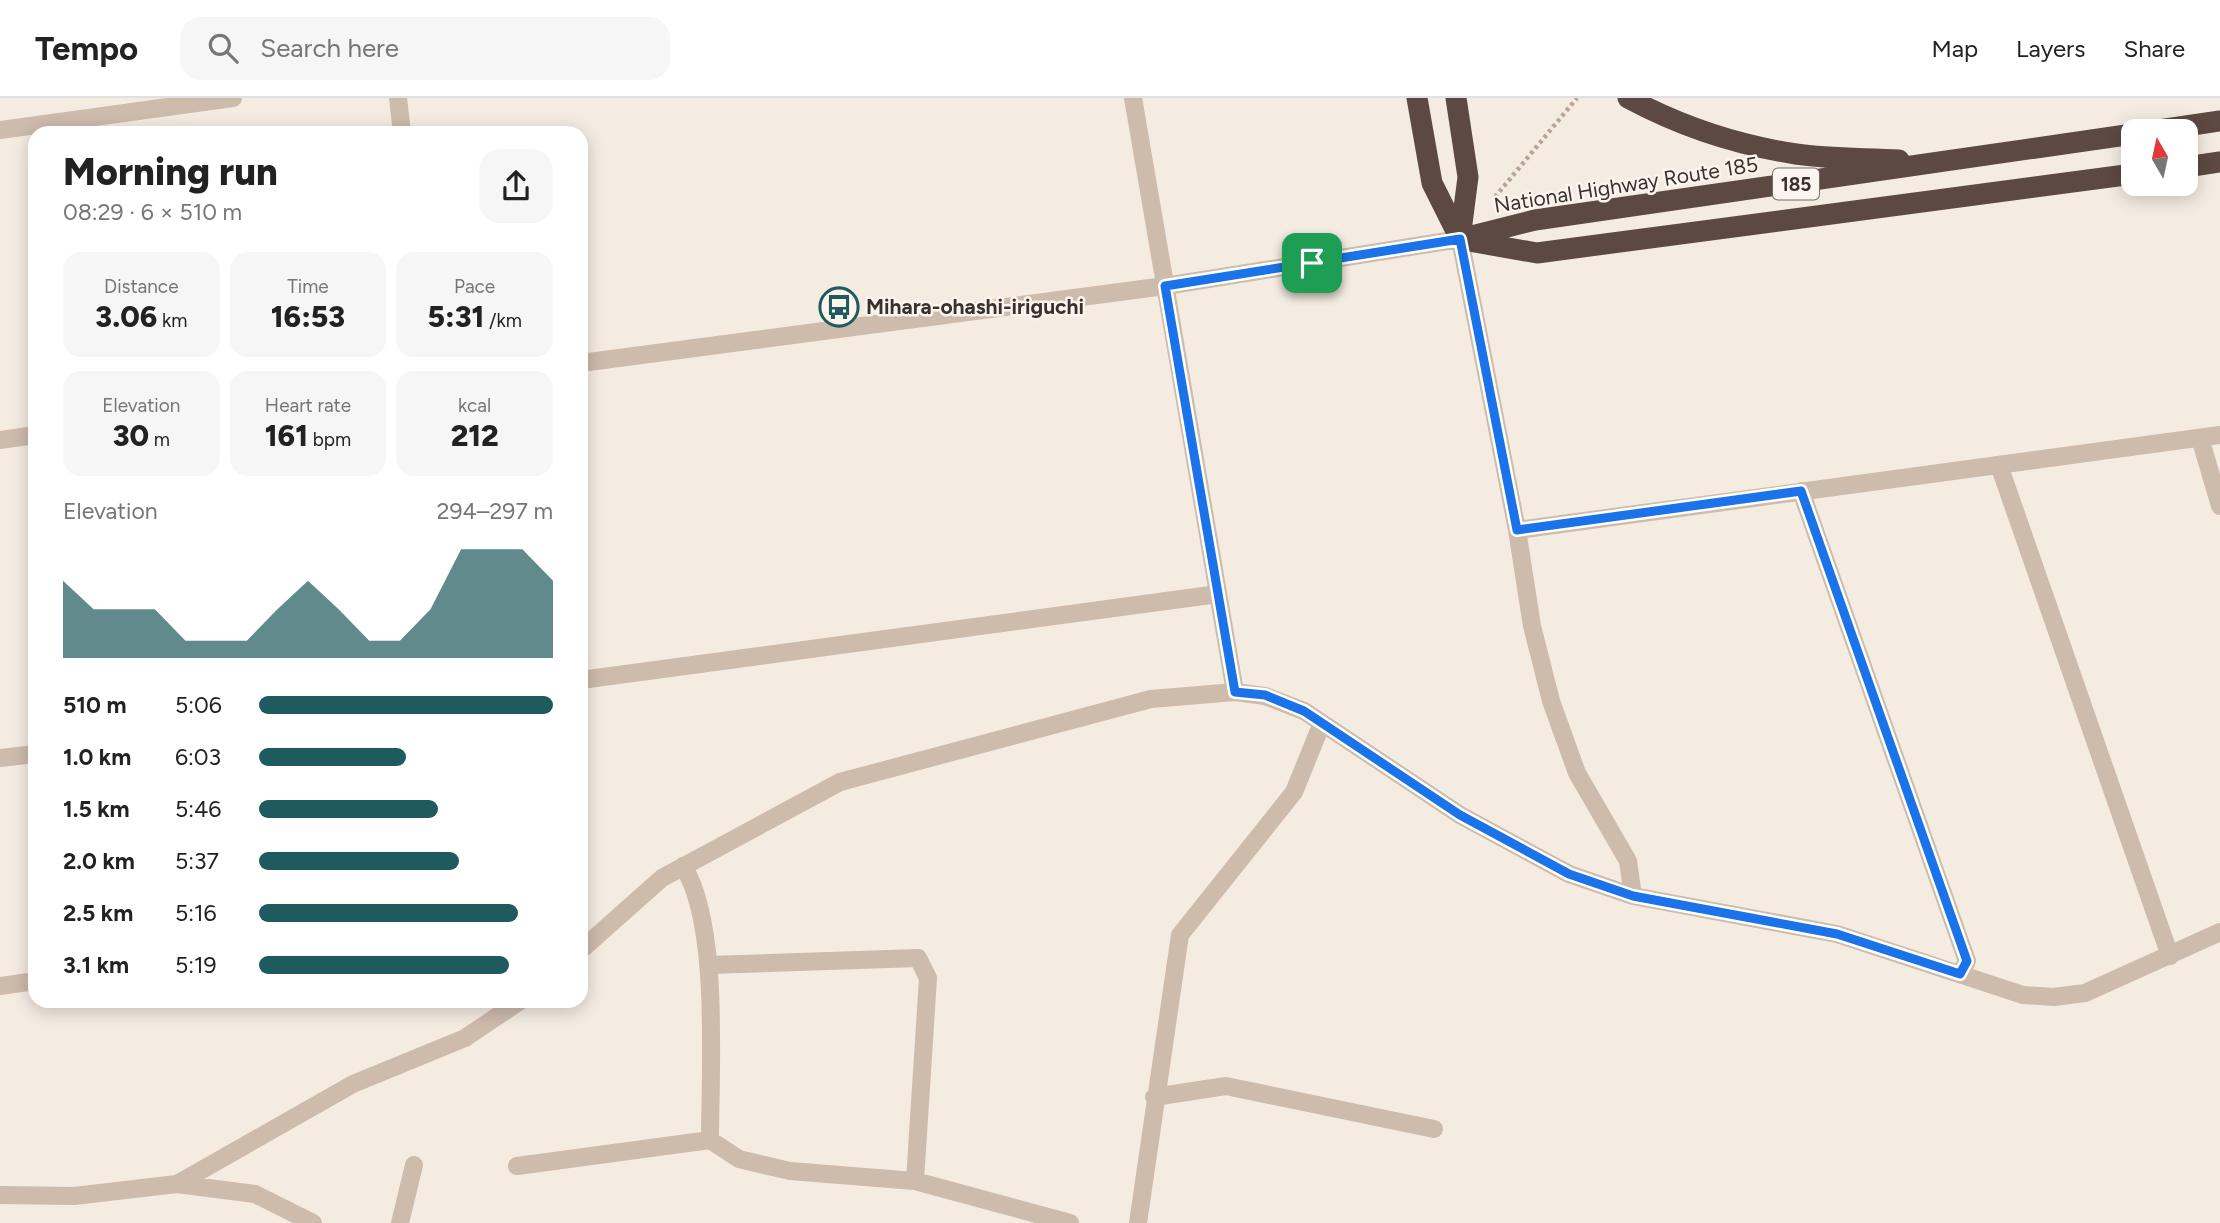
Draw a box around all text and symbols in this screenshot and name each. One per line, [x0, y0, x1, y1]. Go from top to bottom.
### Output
search box [180, 17, 670, 80]
text: Tempo [35, 29, 138, 68]
icon: search [204, 29, 242, 67]
text: Search here [260, 32, 399, 64]
text: Map [1931, 34, 1978, 63]
text: Layers [2016, 34, 2085, 63]
text: Share [2123, 34, 2185, 63]
north arrow [2121, 119, 2198, 196]
map controls [2121, 119, 2198, 196]
text: Morning run [63, 149, 278, 195]
button: share [479, 149, 553, 223]
street label: National Highway Route 185 [1492, 151, 1760, 218]
road number: 185 [1773, 169, 1819, 200]
text: 08:29 · 6 × 510 m [63, 198, 242, 226]
pin [1282, 233, 1342, 293]
icon: arrive [1293, 244, 1331, 282]
text: Distance [104, 275, 179, 298]
text: Time [287, 275, 329, 298]
text: Pace [454, 275, 495, 298]
bus stop icon: Mihara-ohashi-iriguchi [818, 286, 860, 328]
place label: Mihara-ohashi-iriguchi [866, 294, 1084, 319]
text: 3.06 [95, 298, 157, 335]
text: 16:53 [271, 298, 345, 335]
text: 5:31 [428, 298, 484, 335]
text: km [157, 309, 187, 332]
text: /km [484, 309, 522, 332]
text: Elevation [102, 394, 180, 417]
text: Heart rate [265, 394, 351, 417]
text: kcal [458, 394, 491, 417]
text: 30 [113, 417, 149, 454]
text: 161 [265, 417, 308, 454]
text: 212 [451, 417, 499, 454]
text: m [149, 428, 170, 451]
text: bpm [308, 428, 351, 451]
text: Elevation [63, 497, 158, 525]
text: 294–297 m [437, 497, 553, 525]
text: 510 m [63, 691, 127, 719]
text: 5:06 [175, 691, 222, 719]
text: 1.0 km [63, 743, 131, 771]
text: 6:03 [175, 743, 221, 771]
text: 1.5 km [63, 795, 130, 823]
text: 5:46 [175, 795, 221, 823]
text: 2.0 km [63, 847, 135, 875]
text: 5:37 [175, 847, 219, 875]
text: 2.5 km [63, 899, 133, 927]
text: 5:16 [175, 899, 217, 927]
text: 3.1 km [63, 951, 129, 979]
text: 5:19 [175, 951, 217, 979]

